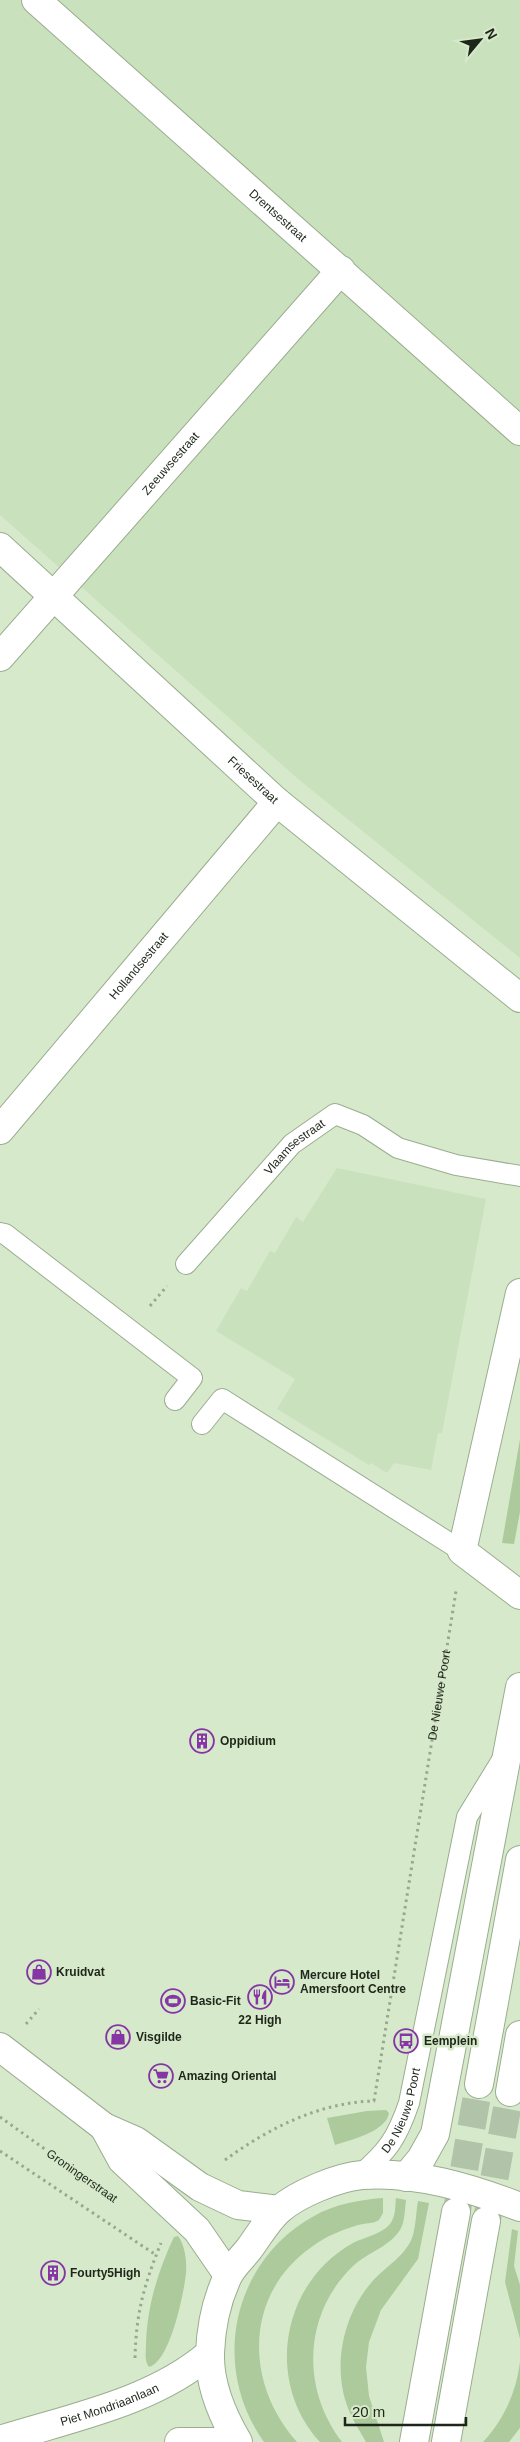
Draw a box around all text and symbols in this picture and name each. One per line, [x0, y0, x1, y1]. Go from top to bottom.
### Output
north arrow [455, 15, 505, 65]
text: N [482, 25, 501, 42]
street label: Drentsestraat [246, 186, 310, 245]
street label: Zeeuwsestraat [139, 429, 202, 498]
street label: Friesestraat [225, 753, 282, 807]
street label: Hollandsestraat [106, 929, 171, 1002]
street label: Vlaamsestraat [261, 1116, 328, 1178]
street label: De Nieuwe Poort [425, 1649, 453, 1741]
building icon: Oppidium [189, 1728, 215, 1754]
place label: Oppidium [220, 1734, 276, 1748]
shop icon: Kruidvat [26, 1959, 52, 1985]
place label: Kruidvat [56, 1965, 105, 1979]
place label: Mercure Hotel Amersfoort Centre [300, 1968, 406, 1996]
hotel icon: Mercure Hotel Amersfoort Centre [269, 1969, 295, 1995]
restaurant icon: 22 High [247, 1984, 273, 2010]
sports icon: Basic-Fit [160, 1988, 186, 2014]
place label: Basic-Fit [190, 1994, 241, 2008]
place label: 22 High [238, 2013, 282, 2027]
shop icon: Visgilde [105, 2024, 131, 2050]
bus stop icon: Eemplein [393, 2028, 419, 2054]
place label: Visgilde [136, 2030, 182, 2044]
place label: Eemplein [424, 2034, 477, 2048]
supermarket icon: Amazing Oriental [148, 2063, 174, 2089]
street label: De Nieuwe Poort [379, 2066, 423, 2156]
place label: Amazing Oriental [178, 2069, 277, 2083]
street label: Groningerstraat [44, 2146, 121, 2206]
building icon: Fourty5High [40, 2260, 66, 2286]
place label: Fourty5High [70, 2266, 141, 2280]
street label: Piet Mondriaanlaan [59, 2381, 161, 2429]
scale bar [345, 2394, 466, 2426]
text: 20 m [352, 2403, 385, 2420]

